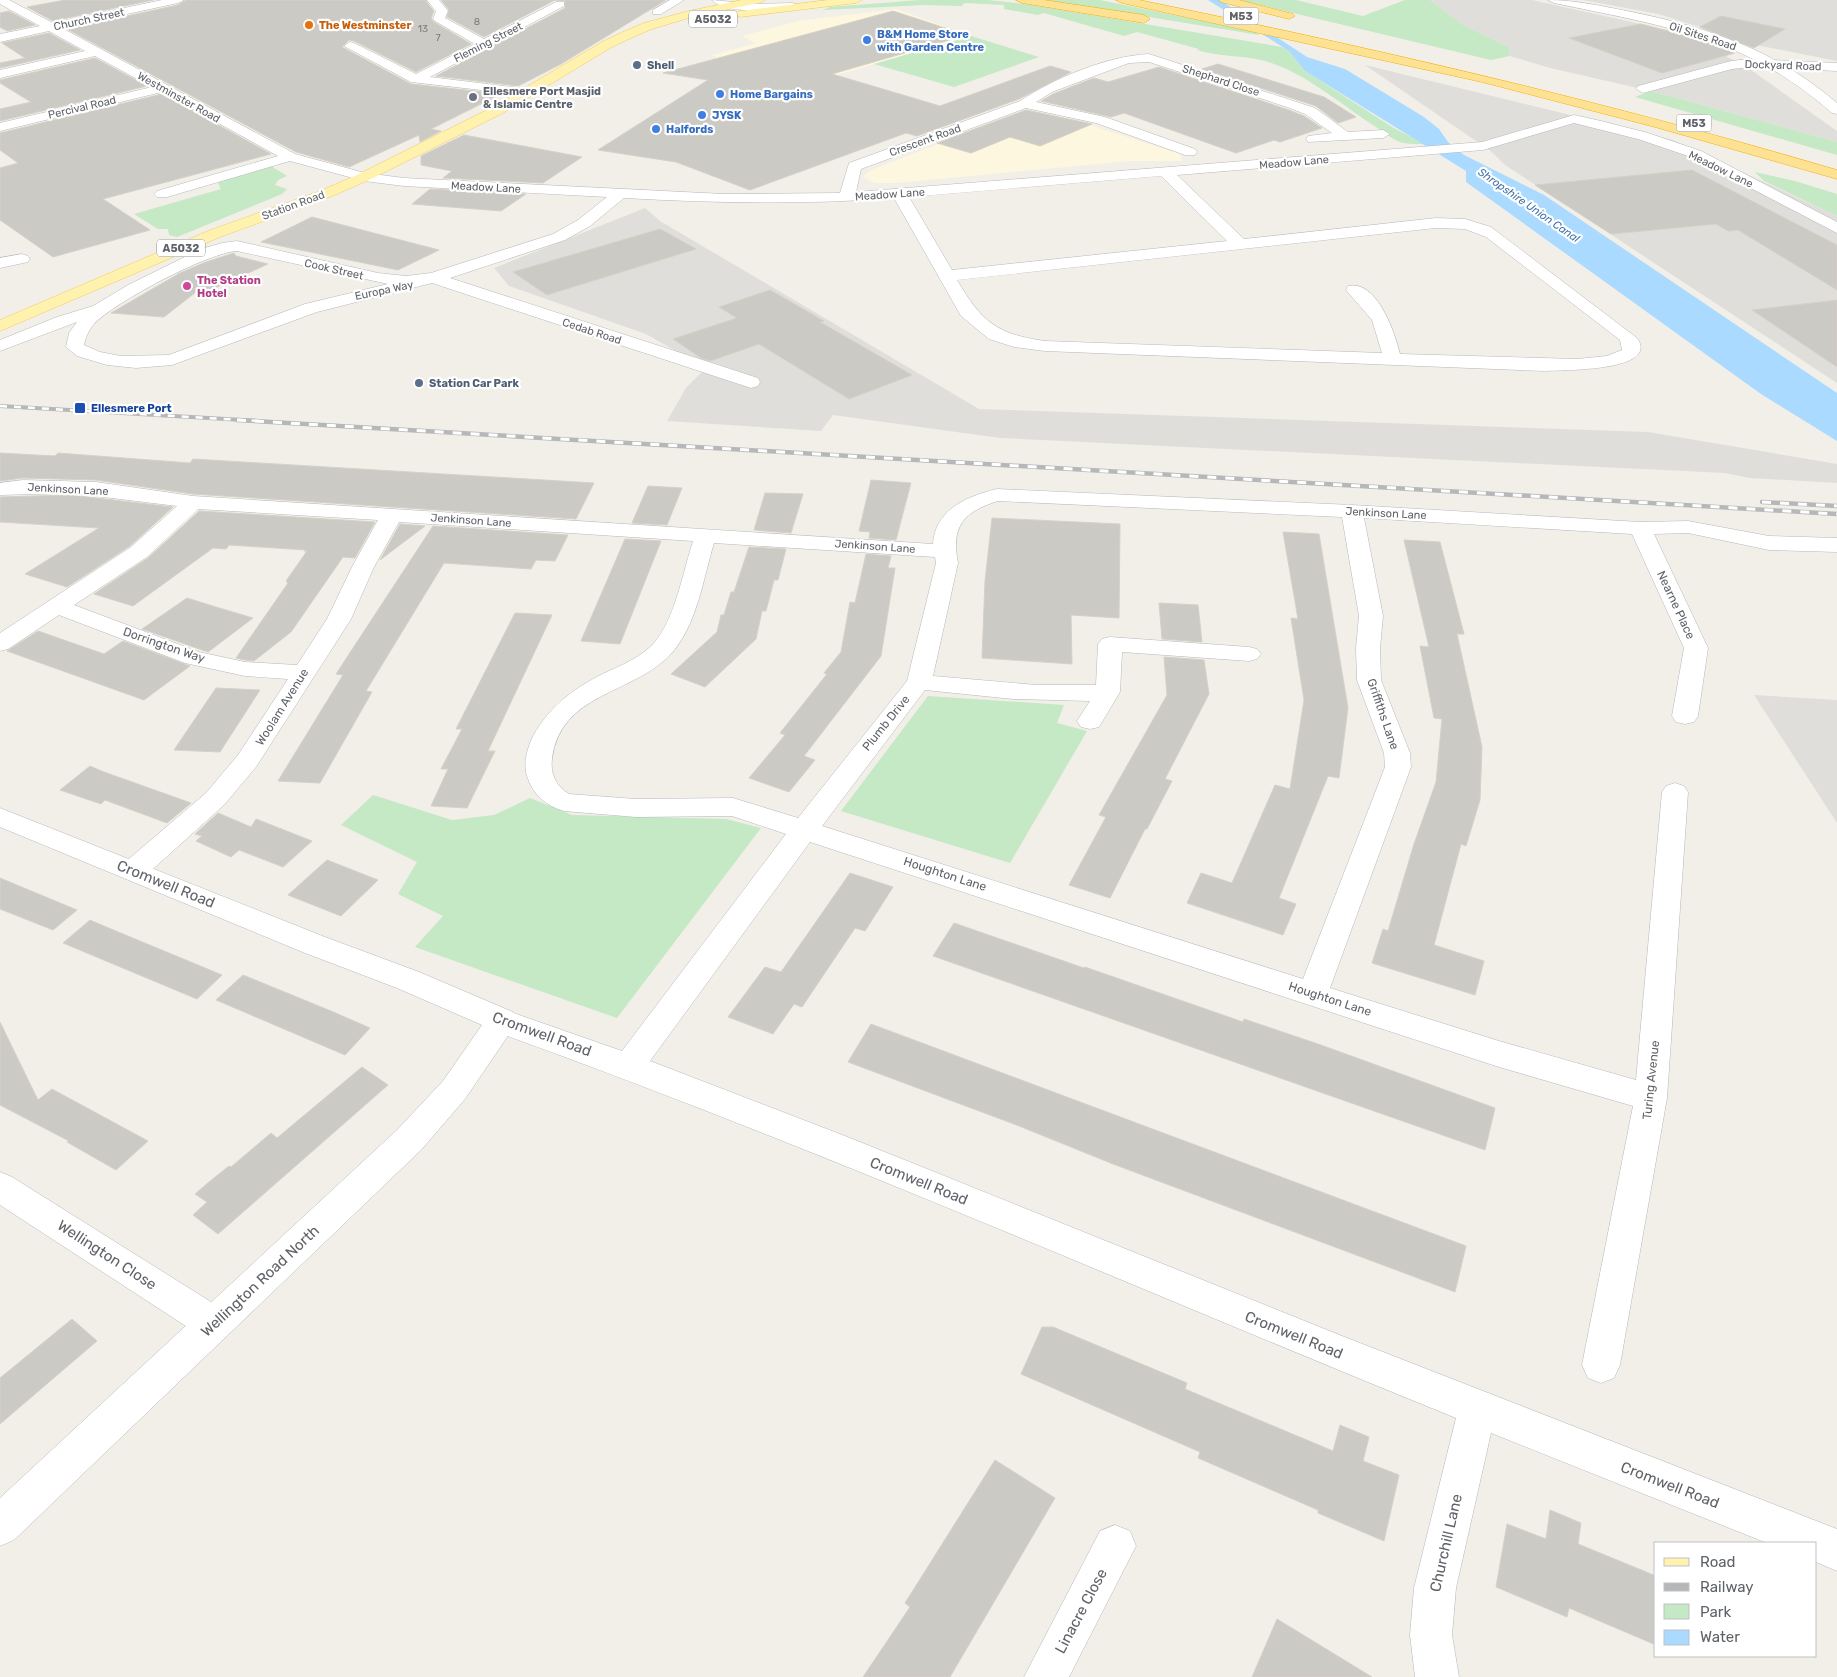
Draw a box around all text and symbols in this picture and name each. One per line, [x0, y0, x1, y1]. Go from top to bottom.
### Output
street label: Church Street [53, 6, 126, 33]
road number: M53 [1224, 8, 1258, 24]
road number: A5032 [689, 10, 737, 28]
house number: 8 [474, 16, 480, 28]
marker: The Westminster [303, 19, 315, 31]
place label: The Westminster [319, 19, 411, 32]
street label: Fleming Street [452, 19, 525, 65]
street label: Oil Sites Road [1668, 20, 1738, 53]
house number: 13 [418, 23, 428, 35]
place label: B&M Home Store with Garden Centre [877, 28, 985, 54]
house number: 7 [435, 32, 441, 44]
marker: B&M Home Store with Garden Centre [861, 34, 873, 46]
street label: Dockyard Road [1744, 58, 1822, 73]
marker: Shell [631, 59, 643, 71]
place label: Shell [647, 59, 674, 72]
street label: Shephard Close [1181, 62, 1261, 99]
street label: Westminster Road [135, 69, 222, 126]
place label: Ellesmere Port Masjid & Islamic Centre [483, 85, 601, 111]
marker: Home Bargains [714, 88, 726, 100]
place label: Home Bargains [730, 88, 813, 101]
marker: Ellesmere Port Masjid & Islamic Centre [467, 91, 479, 103]
street label: Percival Road [47, 93, 117, 122]
marker: JYSK [696, 109, 708, 121]
place label: JYSK [712, 109, 742, 122]
road number: M53 [1676, 115, 1712, 132]
street label: Crescent Road [888, 122, 963, 159]
marker: Halfords [650, 123, 662, 135]
place label: Halfords [666, 123, 713, 136]
street label: Meadow Lane [1686, 148, 1755, 191]
street label: Meadow Lane [1259, 153, 1330, 172]
water label: Shropshire Union Canal [1476, 165, 1582, 246]
street label: Meadow Lane [451, 179, 521, 196]
street label: Meadow Lane [855, 186, 925, 203]
street label: Station Road [260, 188, 326, 223]
road number: A5032 [157, 240, 205, 256]
street label: Cook Street [303, 256, 365, 283]
place label: The Station Hotel [197, 274, 261, 300]
street label: Europa Way [354, 278, 414, 303]
marker: The Station Hotel [181, 280, 193, 292]
street label: Cedab Road [561, 316, 623, 347]
marker: Station Car Park [413, 377, 425, 389]
place label: Station Car Park [429, 377, 519, 390]
marker: Ellesmere Port [73, 401, 87, 415]
place label: Ellesmere Port [91, 402, 172, 415]
street label: Jenkinson Lane [27, 481, 109, 498]
street label: Jenkinson Lane [1345, 505, 1427, 522]
street label: Jenkinson Lane [430, 511, 512, 530]
street label: Jenkinson Lane [834, 537, 916, 556]
street label: Nearne Place [1654, 569, 1698, 642]
street label: Dorrington Way [121, 624, 207, 666]
street label: Woolam Avenue [253, 666, 311, 748]
street label: Griffiths Lane [1364, 677, 1402, 752]
street label: Plumb Drive [859, 692, 913, 754]
street label: Houghton Lane [902, 854, 988, 894]
street label: Cromwell Road [114, 856, 218, 912]
street label: Houghton Lane [1287, 979, 1373, 1019]
street label: Cromwell Road [490, 1008, 594, 1060]
street label: Turing Avenue [1640, 1039, 1662, 1120]
street label: Cromwell Road [867, 1153, 971, 1209]
street label: Wellington Close [54, 1216, 160, 1294]
street label: Wellington Road North [197, 1221, 323, 1341]
street label: Cromwell Road [1242, 1307, 1346, 1363]
street label: Cromwell Road [1618, 1458, 1722, 1512]
street label: Churchill Lane [1426, 1492, 1466, 1594]
legend [1654, 1542, 1817, 1657]
text: Road [1700, 1553, 1736, 1571]
street label: Linacre Close [1051, 1565, 1111, 1657]
text: Railway [1700, 1578, 1754, 1596]
text: Park [1700, 1603, 1731, 1621]
text: Water [1700, 1628, 1740, 1646]

